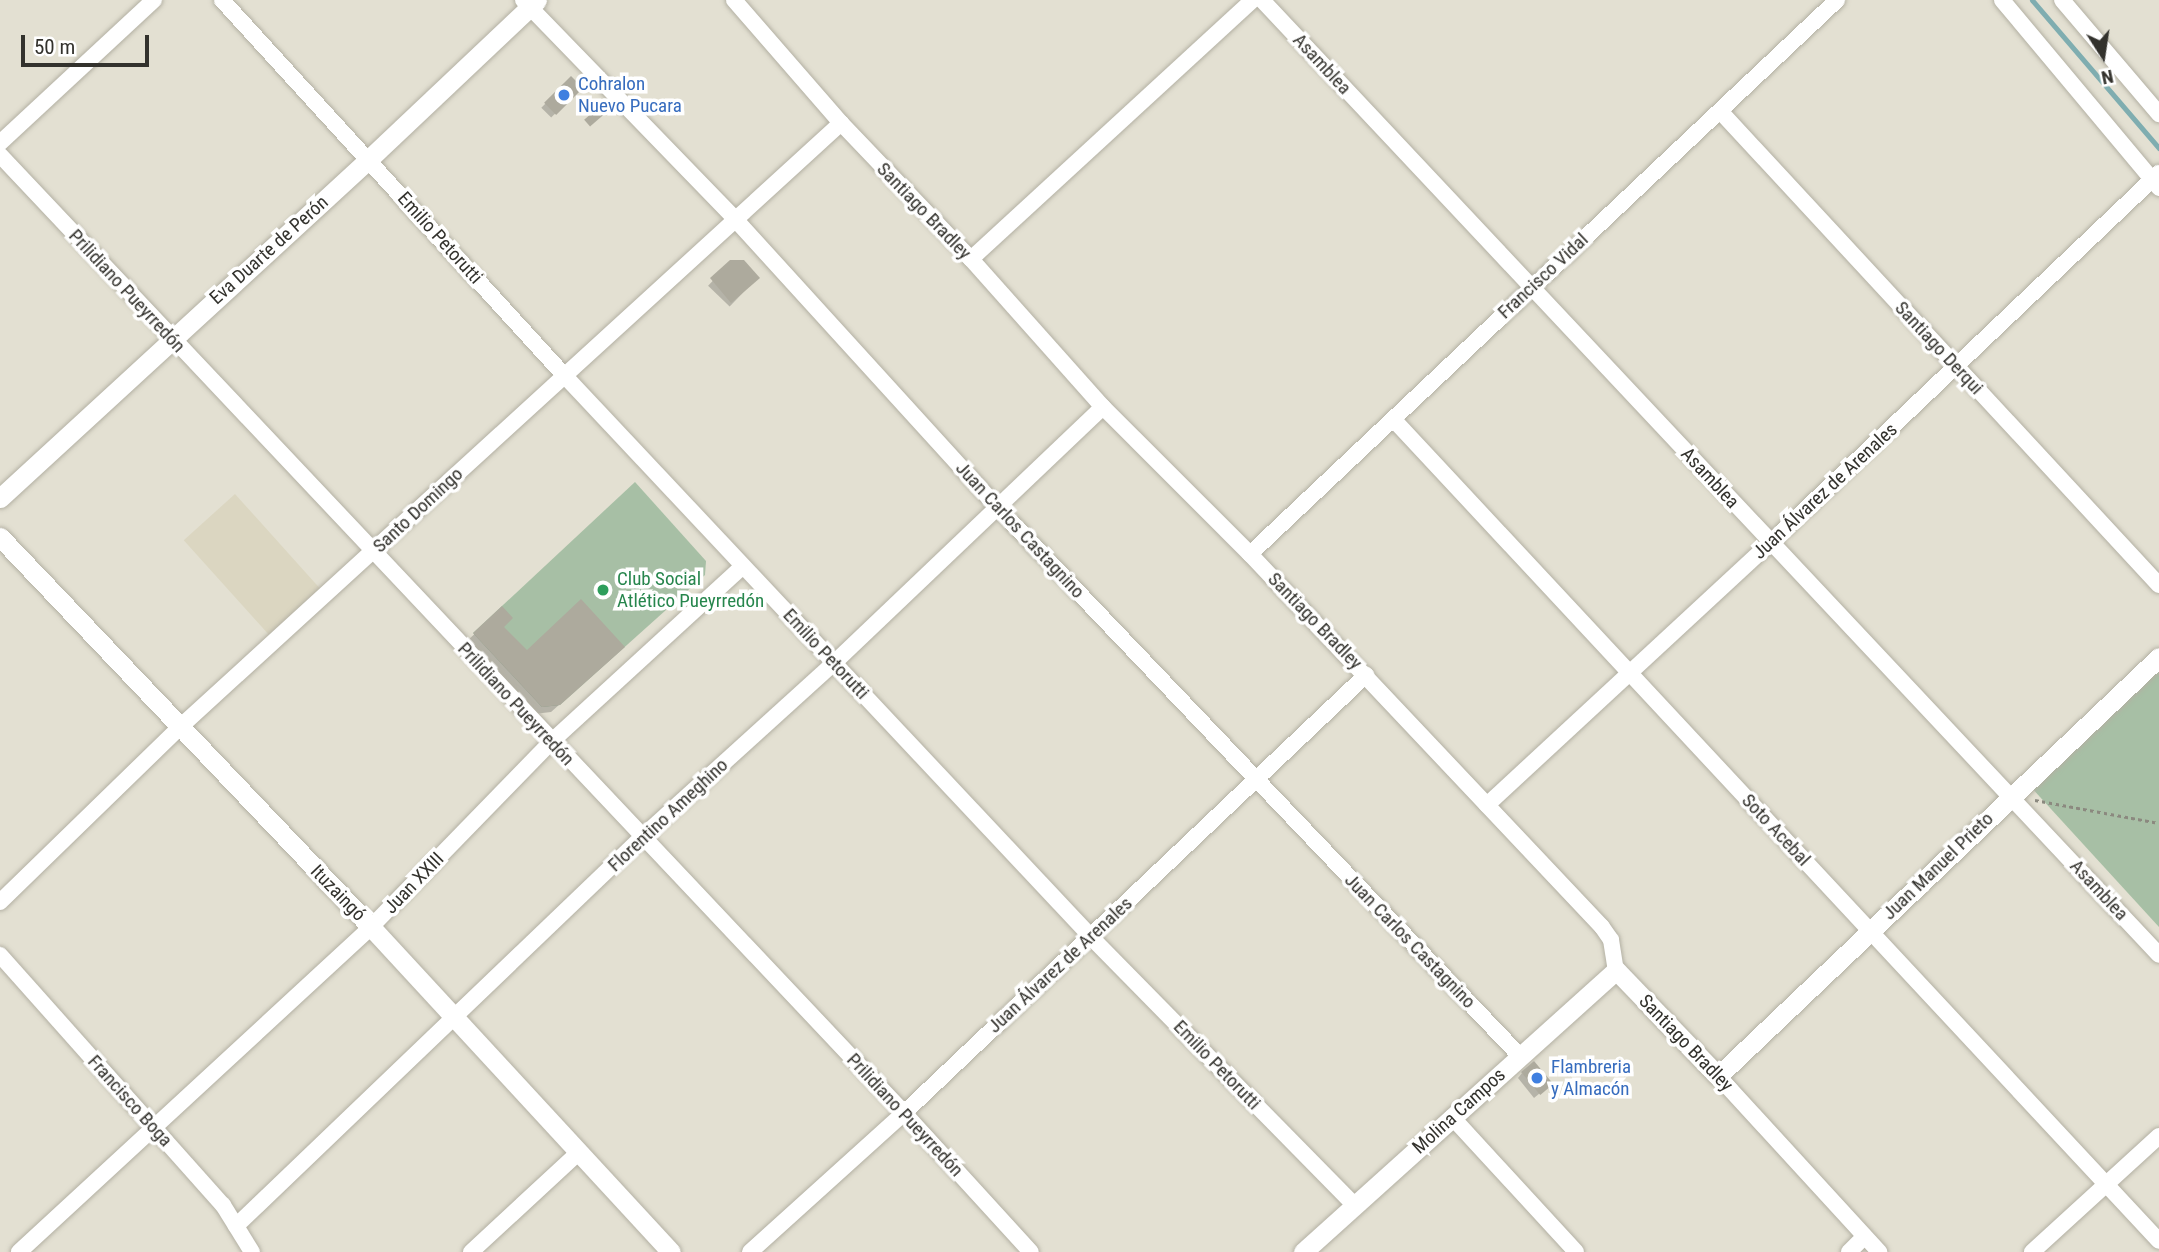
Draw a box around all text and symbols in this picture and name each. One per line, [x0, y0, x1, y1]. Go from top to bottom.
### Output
scale bar [24, 21, 152, 65]
north arrow [2068, 21, 2138, 91]
street label: Asamblea [1288, 29, 1356, 99]
text: 50 m [34, 35, 75, 59]
text: N [2099, 65, 2116, 89]
place label: Cohralon Nuevo Pucara [578, 73, 682, 117]
marker: Cohralon Nuevo Pucara [556, 87, 572, 103]
street label: Santiago Bradley [872, 158, 976, 264]
street label: Emilio Petorutti [393, 187, 487, 289]
street label: Eva Duarte de Perón [205, 191, 333, 309]
street label: Prilidiano Pueyrredón [64, 225, 190, 357]
street label: Francisco Vidal [1493, 228, 1593, 324]
street label: Santiago Derqui [1890, 297, 1988, 399]
street label: Juan Álvarez de Arenales [1748, 418, 1902, 564]
street label: Asamblea [1676, 443, 1744, 513]
street label: Juan Carlos Castagnino [951, 457, 1089, 603]
street label: Santo Domingo [368, 463, 468, 557]
place label: Club Social Atlético Pueyrredón [617, 568, 764, 612]
street label: Santiago Bradley [1263, 568, 1367, 674]
marker: Club Social Atlético Pueyrredón [595, 582, 611, 598]
street label: Emilio Petorutti [778, 604, 874, 704]
street label: Prilidiano Pueyrredón [453, 638, 579, 770]
street label: Florentino Ameghino [603, 754, 733, 876]
street label: Soto Acebal [1737, 789, 1815, 871]
street label: Juan Manuel Prieto [1878, 807, 1998, 925]
street label: Juan XXIII [379, 848, 449, 918]
street label: Asamblea [2065, 855, 2133, 925]
street label: Ituzaingó [306, 860, 370, 926]
street label: Juan Carlos Castagnino [1340, 869, 1480, 1013]
street label: Juan Álvarez de Arenales [983, 892, 1137, 1038]
street label: Santiago Bradley [1634, 990, 1738, 1096]
street label: Emilio Petorutti [1169, 1016, 1265, 1114]
street label: Prilidiano Pueyrredón [842, 1049, 968, 1181]
street label: Francisco Boga [83, 1050, 177, 1152]
place label: Flambreria y Almacón [1551, 1056, 1631, 1100]
street label: Molina Campos [1408, 1063, 1510, 1159]
marker: Flambreria y Almacón [1529, 1070, 1545, 1086]

